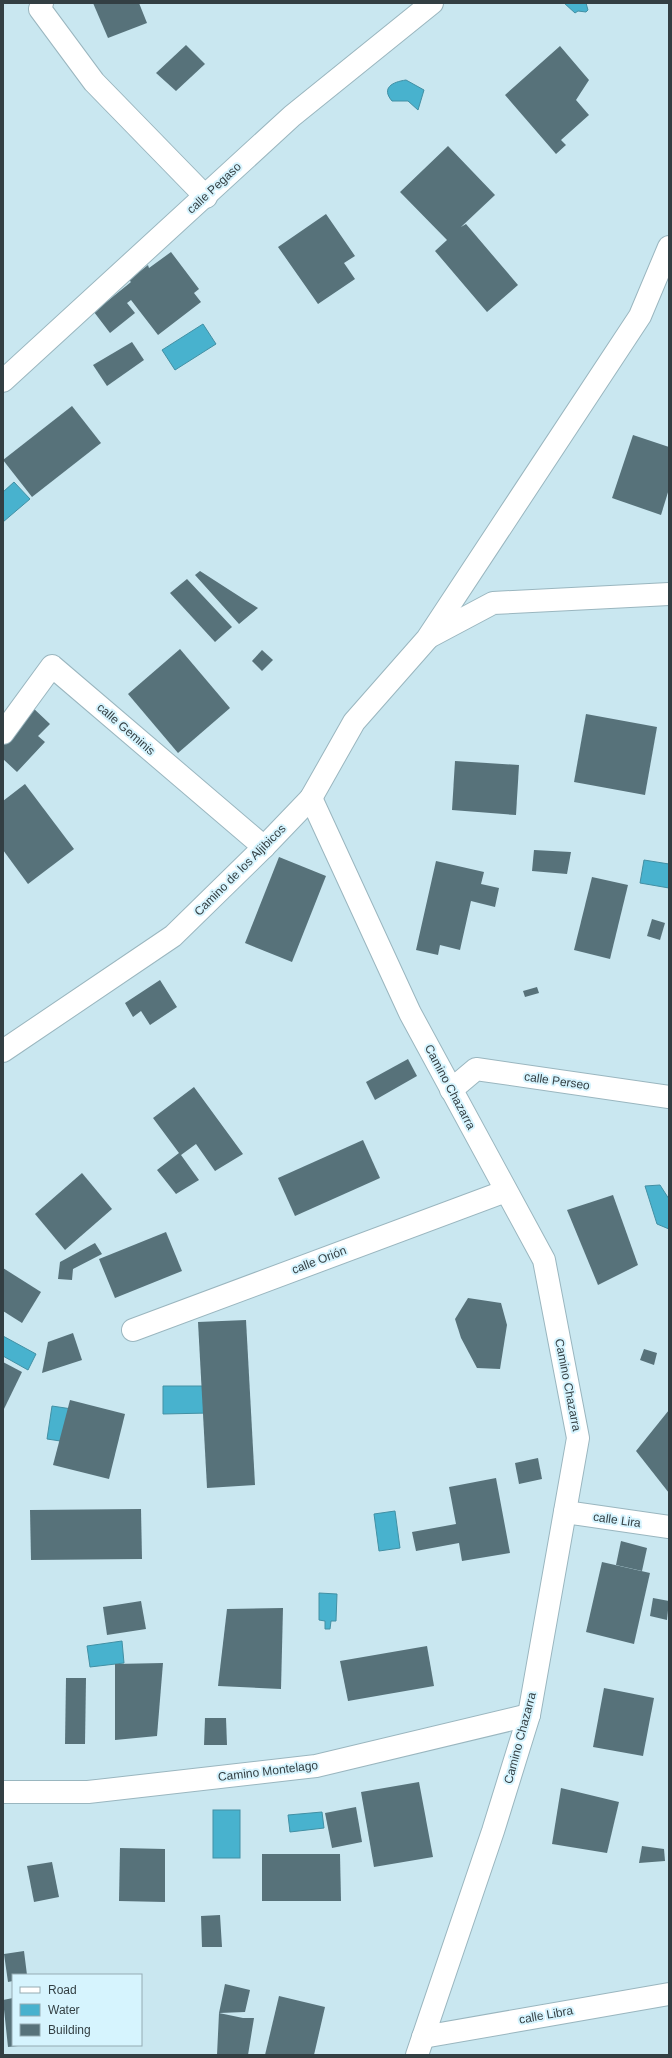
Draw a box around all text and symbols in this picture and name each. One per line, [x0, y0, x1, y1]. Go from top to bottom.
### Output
street label: calle Pegaso [184, 159, 244, 217]
street label: calle Geminis [94, 700, 158, 758]
street label: Camino de los Aljibicos [191, 821, 289, 919]
street label: Camino Chazarra [422, 1042, 478, 1132]
street label: calle Perseo [523, 1069, 591, 1093]
street label: calle Orión [290, 1243, 348, 1277]
street label: Camino Chazarra [552, 1338, 584, 1433]
street label: calle Lira [592, 1510, 642, 1530]
street label: Camino Chazarra [501, 1690, 539, 1785]
street label: Camino Montelago [217, 1758, 319, 1784]
legend [12, 1974, 142, 2046]
text: Road [48, 1983, 77, 1997]
text: Water [48, 2003, 80, 2017]
street label: calle Libra [518, 2003, 574, 2027]
text: Building [48, 2023, 91, 2037]

